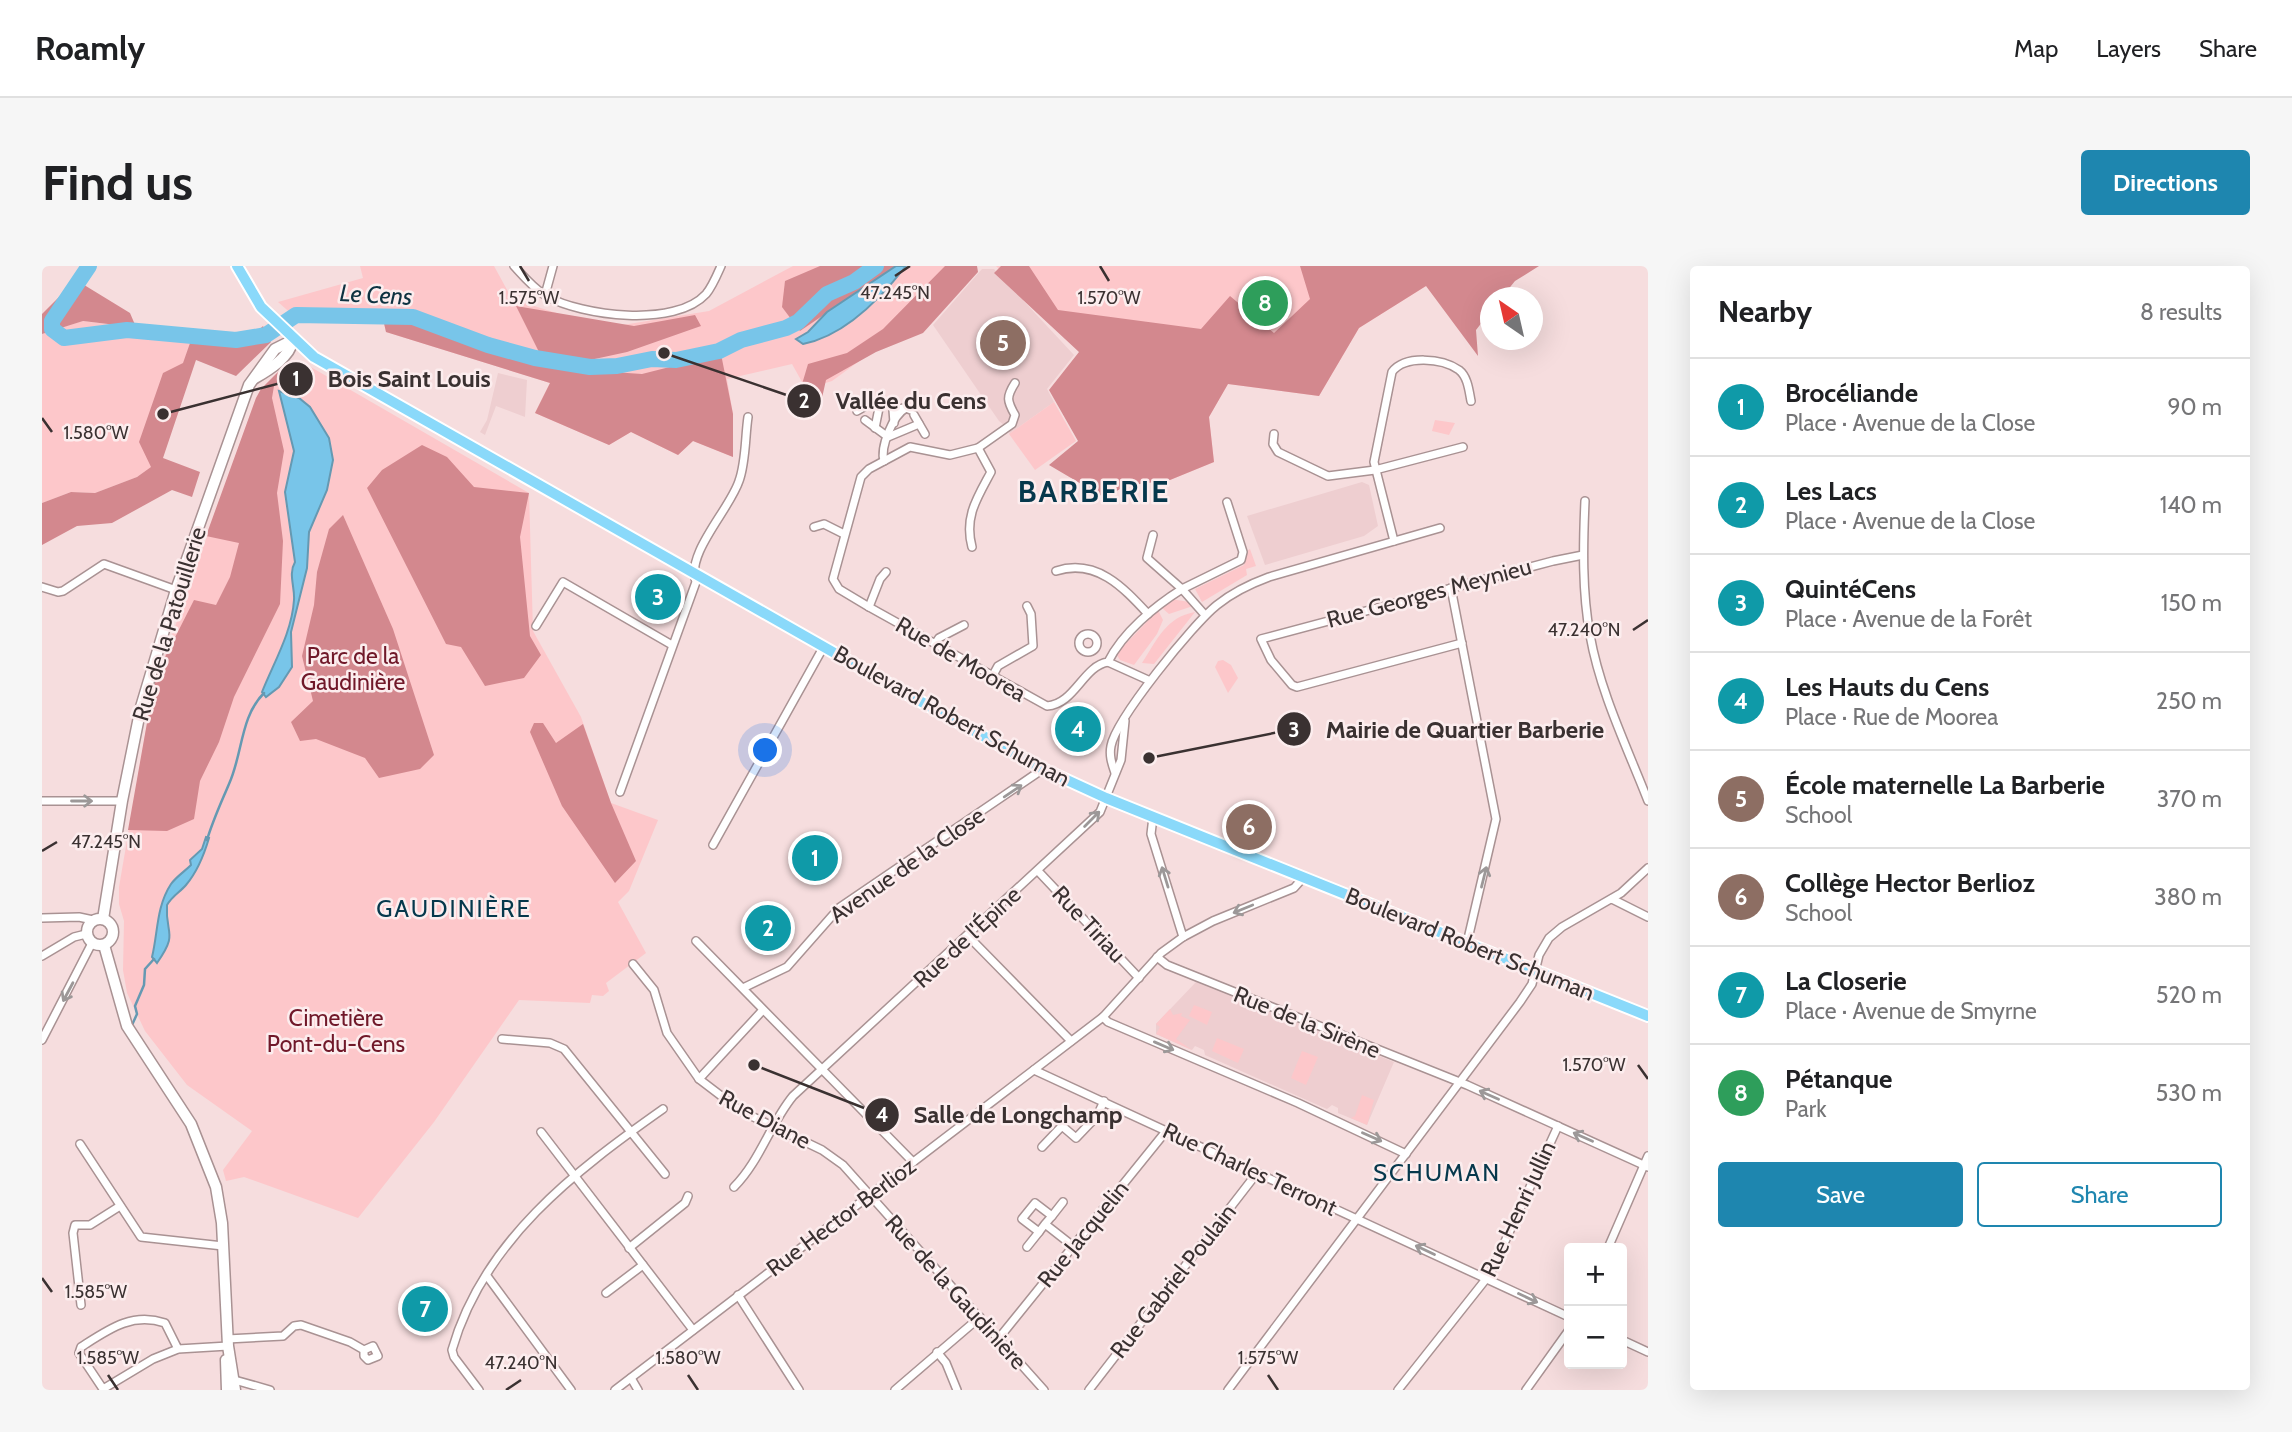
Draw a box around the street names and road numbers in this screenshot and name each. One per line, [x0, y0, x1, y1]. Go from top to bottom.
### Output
street label: Rue de la Patouillerie [126, 523, 212, 724]
street label: Rue Georges Meynieu [1324, 552, 1534, 634]
street label: Rue de Moorea [891, 610, 1031, 708]
street label: Boulevard Robert Schuman [829, 639, 1075, 793]
street label: Avenue de la Close [824, 801, 990, 929]
street label: Rue de l'Épine [907, 879, 1027, 994]
street label: Rue Tiriau [1046, 880, 1132, 968]
street label: Boulevard Robert Schuman [1342, 881, 1598, 1007]
street label: Rue de la Sirène [1230, 980, 1385, 1064]
street label: Rue Diane [714, 1083, 816, 1155]
street label: Rue Charles Terront [1159, 1116, 1342, 1222]
street label: Rue Henri Jullin [1474, 1137, 1562, 1281]
street label: Rue Hector Berlioz [761, 1152, 921, 1282]
street label: Rue Jacquelin [1031, 1175, 1135, 1293]
street label: Rue Gabriel Poulain [1104, 1198, 1242, 1364]
street label: Rue de la Gaudinière [879, 1209, 1033, 1375]

